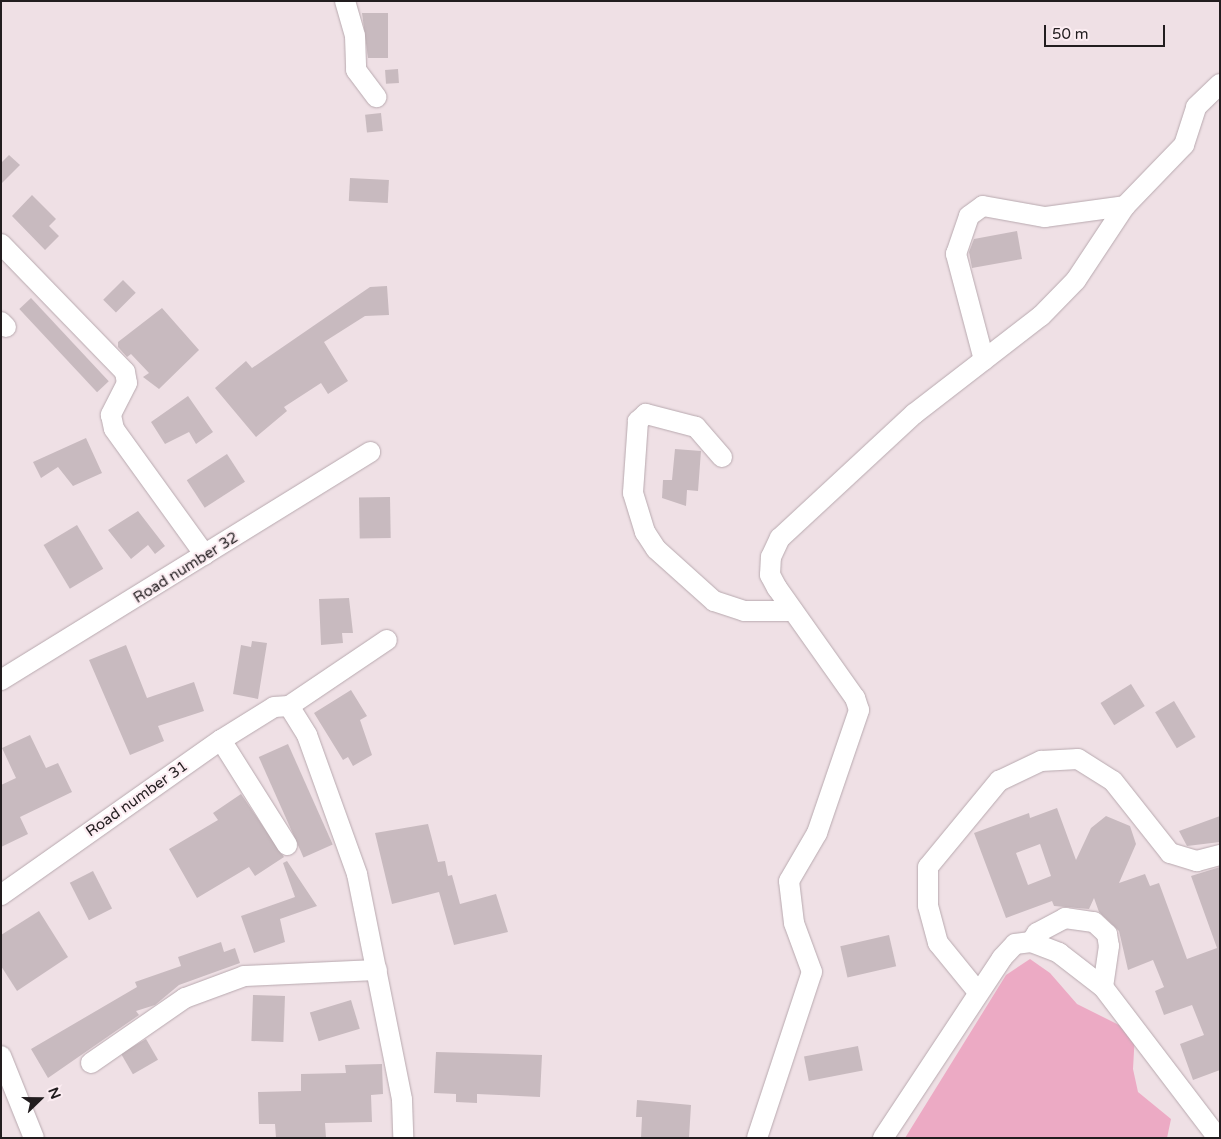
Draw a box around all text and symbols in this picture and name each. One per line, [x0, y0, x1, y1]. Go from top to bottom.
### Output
scale bar [1046, 15, 1167, 47]
text: 50 m [1052, 25, 1089, 43]
street label: Road number 32 [130, 529, 242, 607]
street label: Road number 31 [83, 757, 191, 841]
north arrow [15, 1074, 65, 1124]
text: N [44, 1085, 64, 1102]

